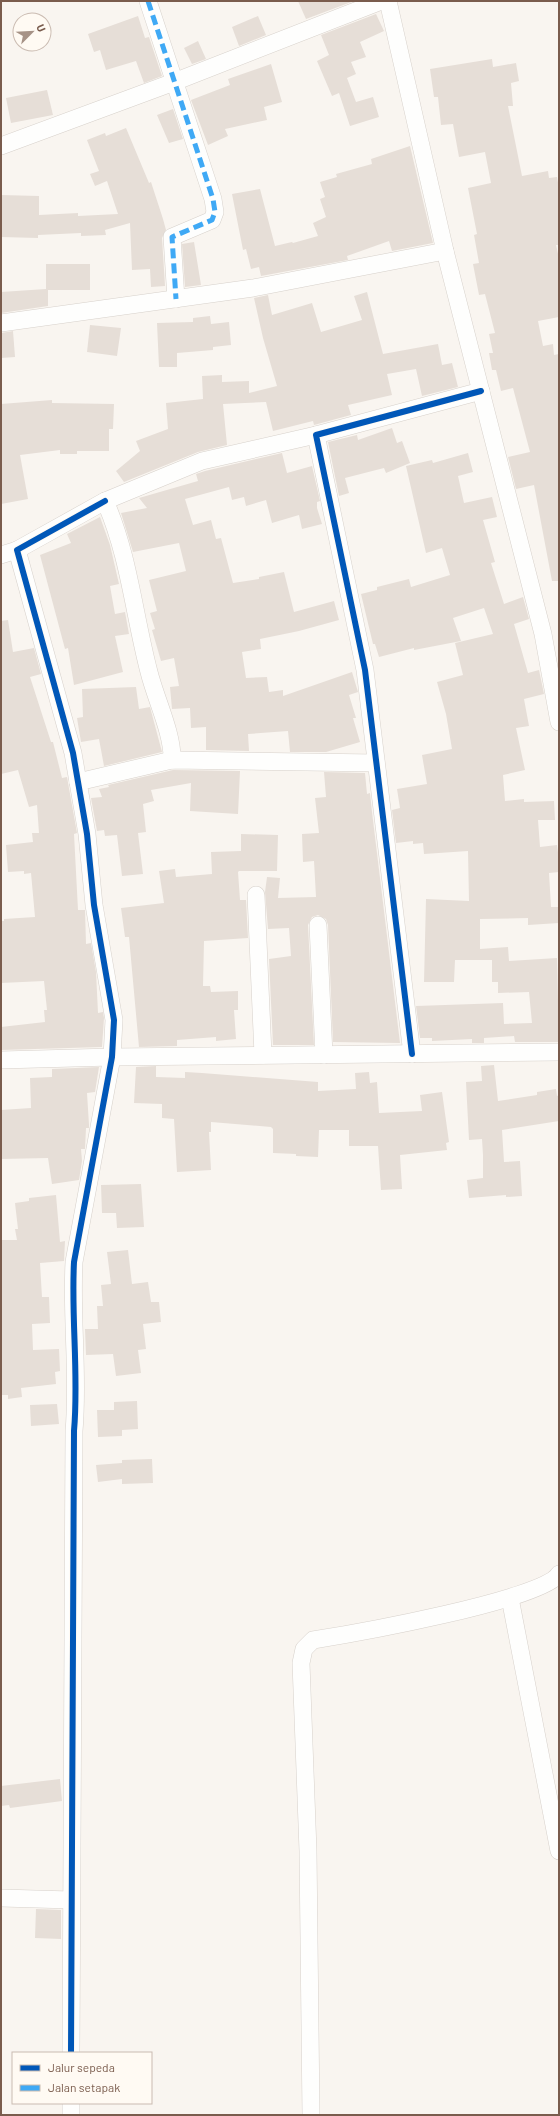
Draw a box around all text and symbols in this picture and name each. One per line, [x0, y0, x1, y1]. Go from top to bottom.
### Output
north arrow [12, 12, 52, 52]
text: U [34, 22, 49, 34]
legend [12, 2052, 152, 2104]
text: Jalur sepeda [48, 2060, 115, 2074]
text: Jalan setapak [48, 2080, 120, 2094]

